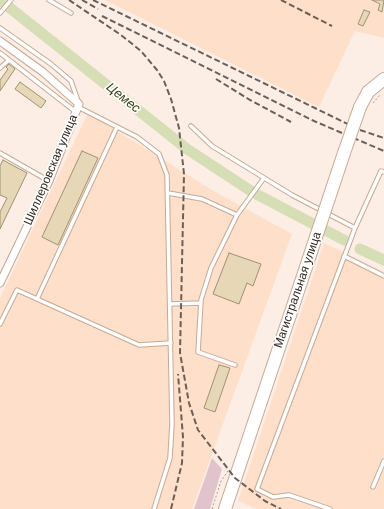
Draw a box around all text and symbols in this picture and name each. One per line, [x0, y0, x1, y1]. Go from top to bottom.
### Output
water label: Цемес [103, 80, 143, 116]
street label: Шиллеровская улица [21, 112, 81, 228]
street label: Магистральная улица [271, 230, 325, 350]

